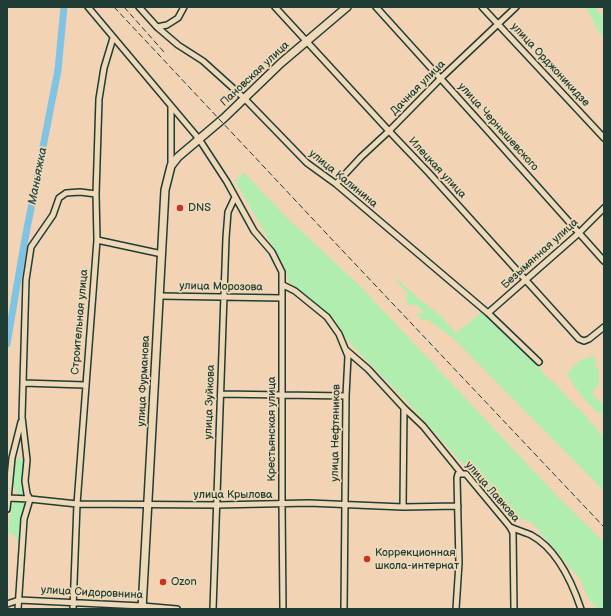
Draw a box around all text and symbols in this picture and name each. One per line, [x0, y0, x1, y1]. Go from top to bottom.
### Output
street label: улица Орджоникидзе [508, 20, 592, 110]
street label: Пановская улица [218, 39, 292, 109]
street label: Дачная улица [388, 58, 448, 118]
street label: улица Чернышевского [455, 80, 541, 174]
street label: Илецкая улица [405, 135, 469, 201]
water label: Маньяжка [25, 146, 51, 206]
street label: улица Калинина [306, 147, 380, 211]
place label: DNS [188, 201, 211, 215]
marker: DNS [175, 203, 185, 213]
street label: Безымянная улица [499, 216, 581, 292]
street label: Строительная улица [69, 269, 91, 375]
street label: улица Морозова [179, 280, 263, 294]
street label: улица Фурманова [135, 335, 153, 427]
street label: улица Зуйкова [202, 364, 218, 440]
street label: Крестьянская улица [265, 377, 279, 481]
street label: улица Нефтяников [329, 384, 343, 482]
street label: улица Лавкова [462, 459, 522, 525]
street label: улица Крылова [194, 488, 272, 502]
place label: Коррекционная школа-интернат [375, 546, 459, 572]
marker: Коррекционная школа-интернат [362, 554, 372, 564]
place label: Ozon [171, 575, 197, 589]
marker: Ozon [158, 577, 168, 587]
street label: улица Сидоровнина [41, 584, 143, 602]

